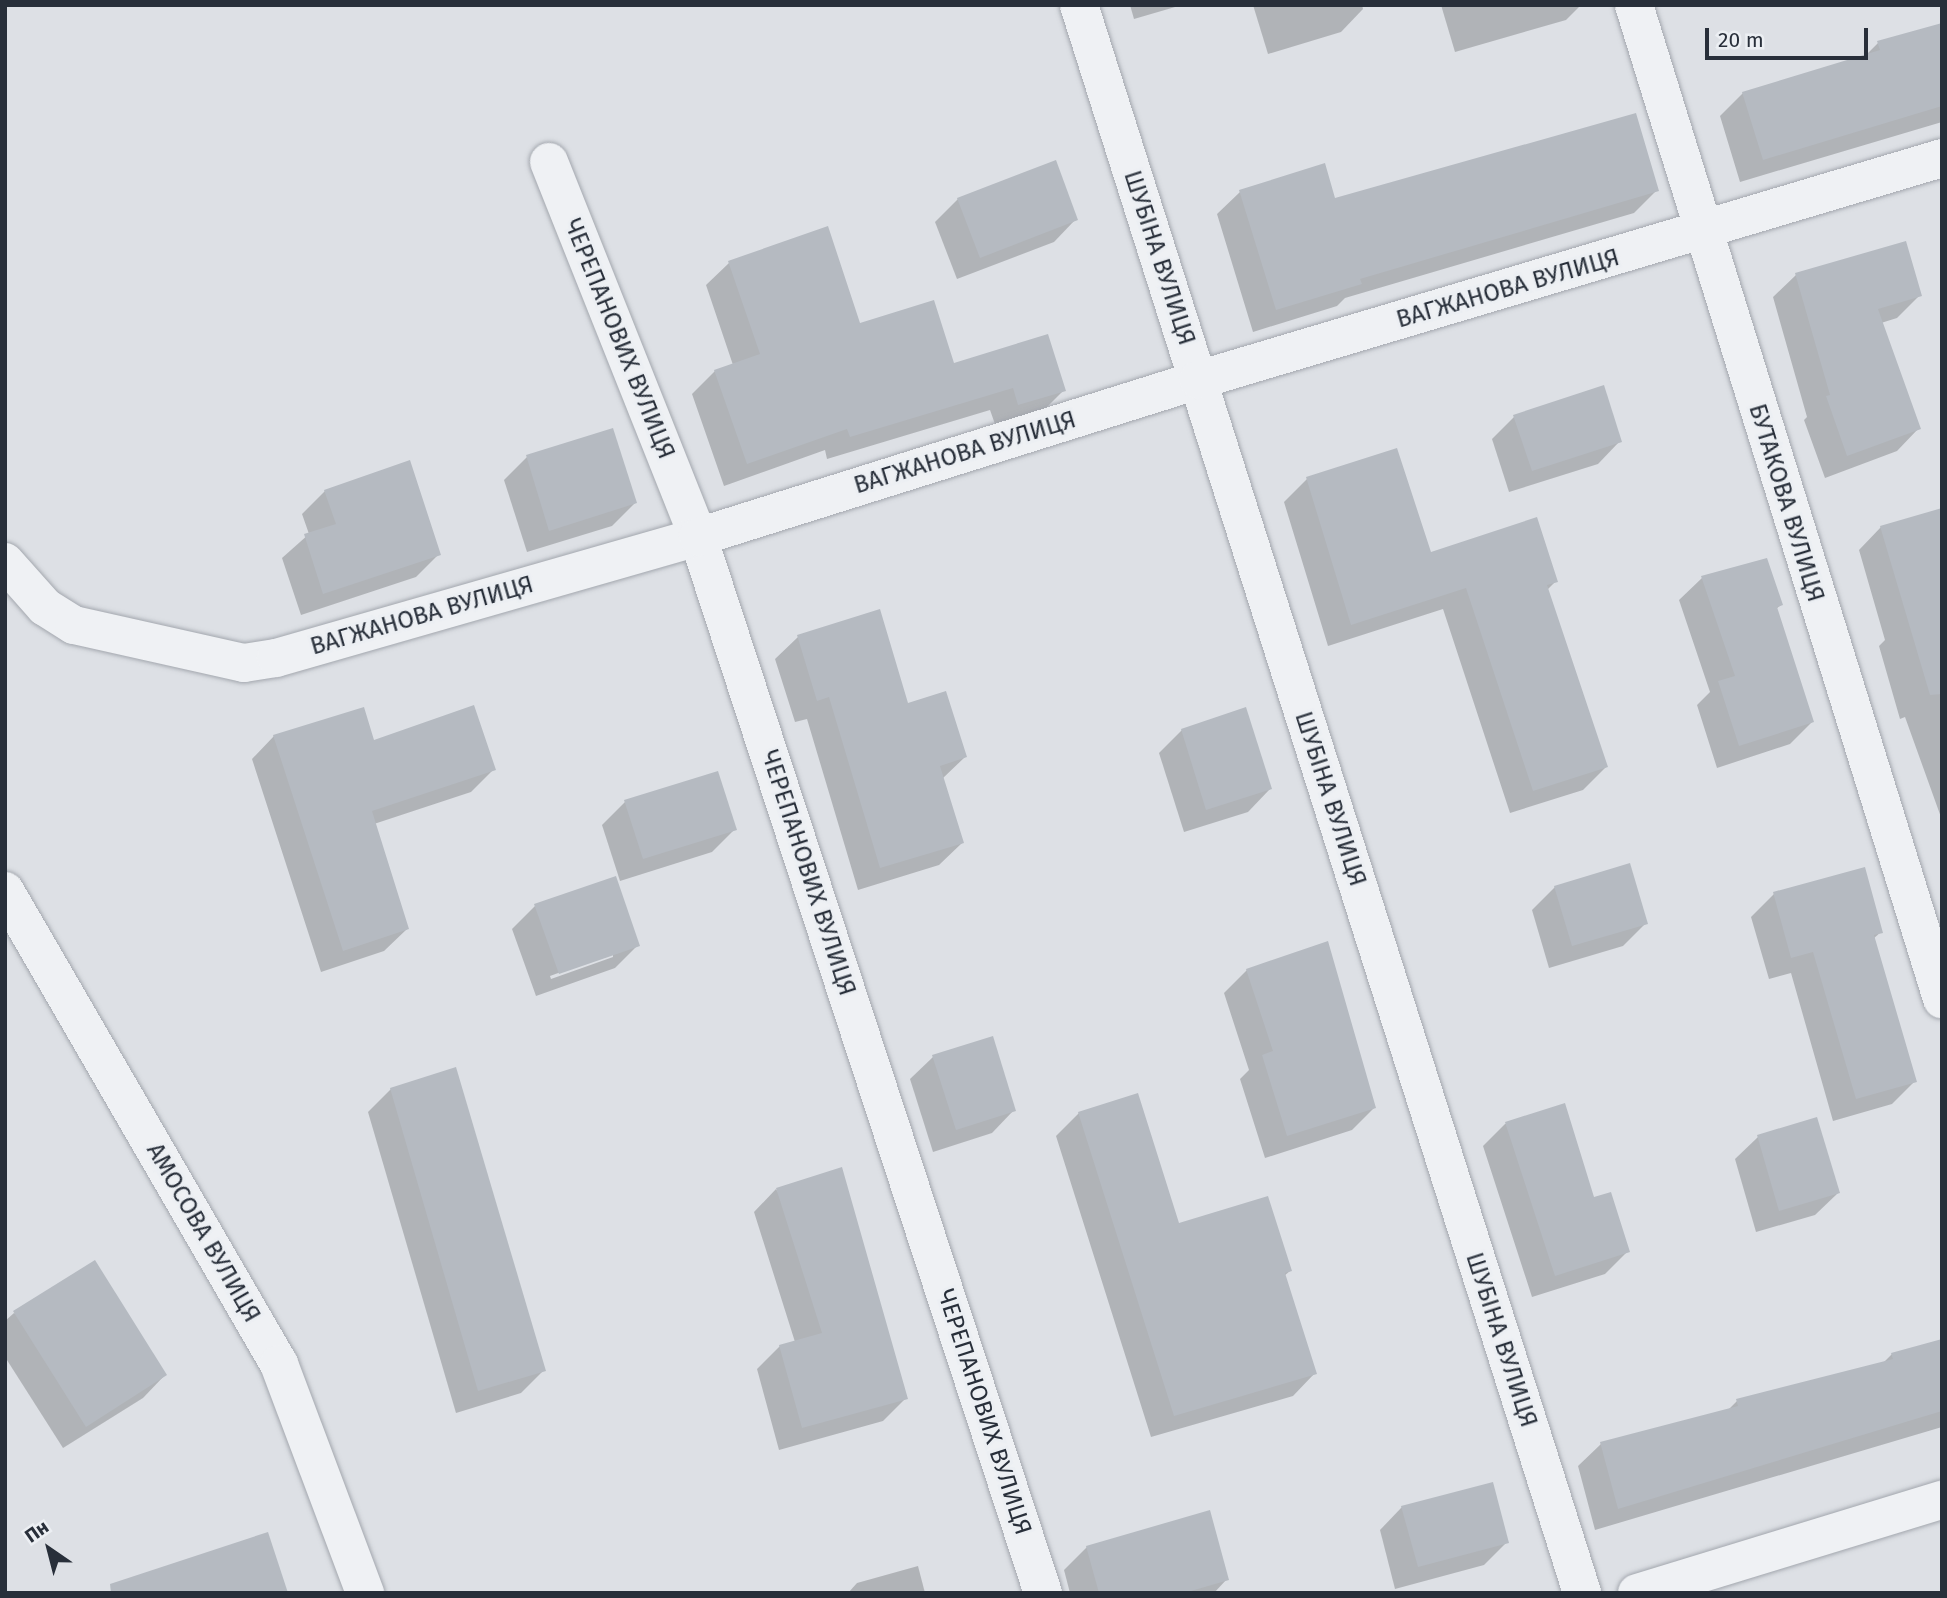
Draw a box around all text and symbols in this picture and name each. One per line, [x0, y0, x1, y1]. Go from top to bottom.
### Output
scale bar [1709, 14, 1872, 58]
text: 20 m [1718, 27, 1764, 53]
street label: ШУБІНА ВУЛИЦЯ [1117, 167, 1201, 349]
street label: ЧЕРЕПАНОВИХ ВУЛИЦЯ [558, 215, 680, 463]
street label: ВАГЖАНОВА ВУЛИЦЯ [1393, 243, 1623, 335]
street label: БУТАКОВА ВУЛИЦЯ [1742, 401, 1830, 605]
street label: ВАГЖАНОВА ВУЛИЦЯ [851, 406, 1079, 500]
street label: ВАГЖАНОВА ВУЛИЦЯ [307, 570, 537, 662]
street label: ШУБІНА ВУЛИЦЯ [1288, 708, 1372, 890]
street label: ЧЕРЕПАНОВИХ ВУЛИЦЯ [755, 747, 861, 999]
street label: АМОСОВА ВУЛИЦЯ [140, 1138, 266, 1328]
street label: ШУБІНА ВУЛИЦЯ [1459, 1249, 1543, 1431]
street label: ЧЕРЕПАНОВИХ ВУЛИЦЯ [931, 1286, 1037, 1538]
north arrow [14, 1514, 84, 1584]
text: Пн [20, 1515, 53, 1548]

